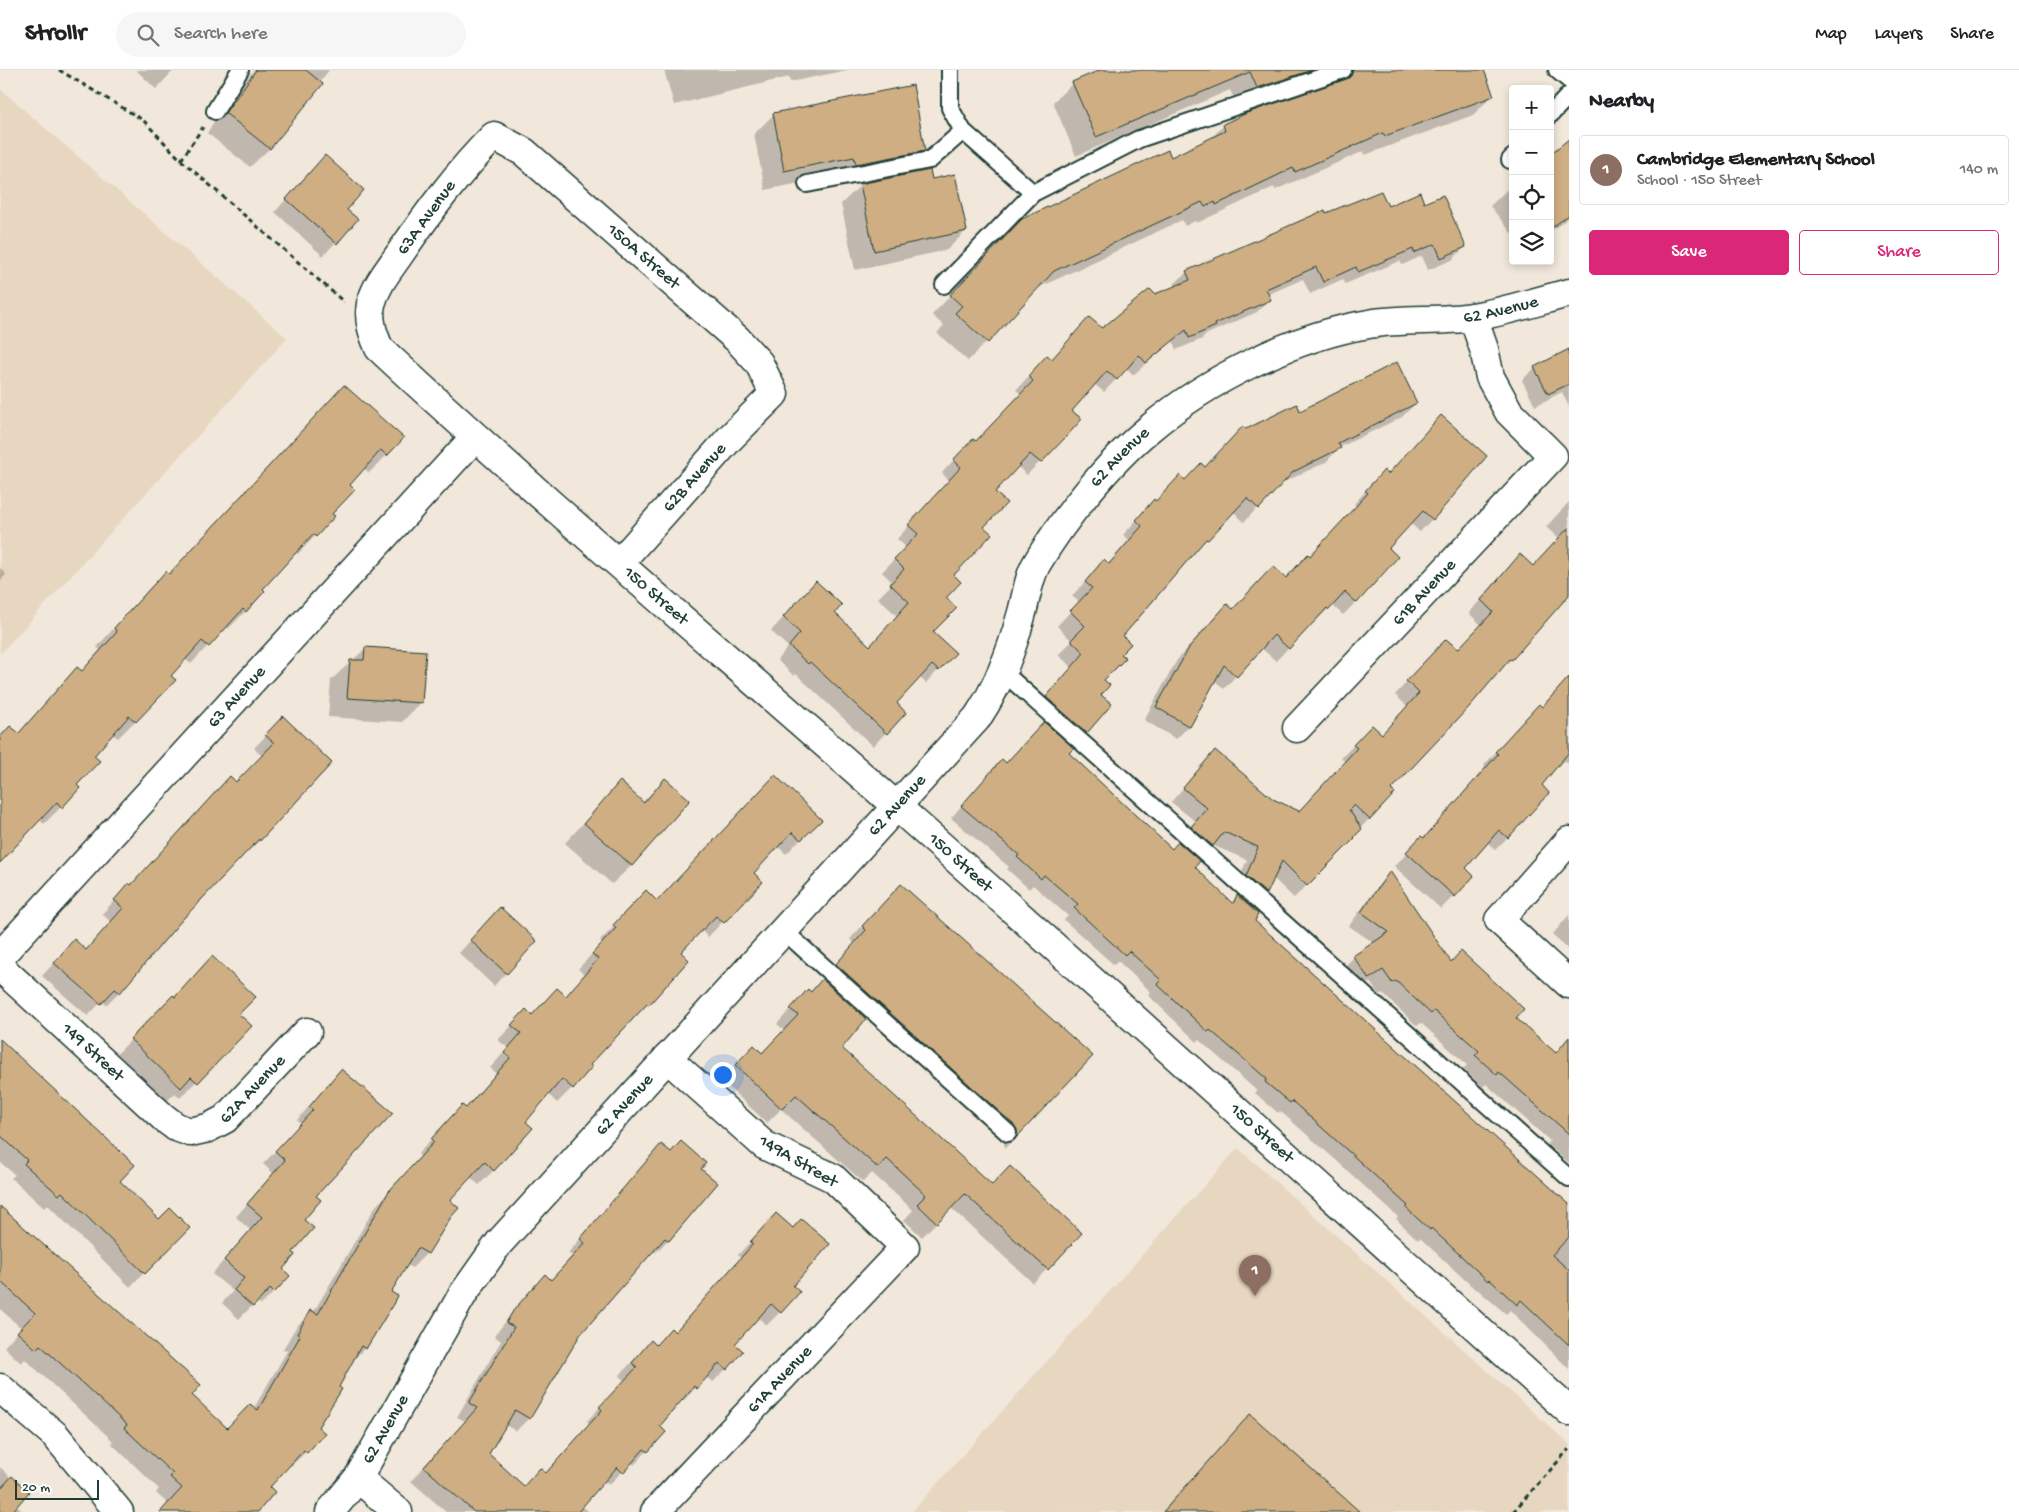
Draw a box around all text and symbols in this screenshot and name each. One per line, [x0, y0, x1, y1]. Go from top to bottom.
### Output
search box [116, 12, 466, 57]
text: Strollr [25, 20, 86, 49]
icon: search [134, 21, 162, 49]
text: Search here [174, 23, 268, 46]
text: Map [1815, 24, 1847, 45]
text: Layers [1875, 24, 1922, 45]
text: Share [1950, 24, 1994, 45]
map controls [1509, 85, 1554, 265]
button: + [1509, 85, 1554, 130]
text: Nearby [1589, 90, 1654, 115]
button: − [1509, 130, 1554, 175]
text: Cambridge Elementary School [1637, 149, 1875, 172]
text: 1 [1603, 161, 1609, 180]
text: 140 m [1960, 161, 1998, 180]
text: School · 150 Street [1637, 172, 1762, 191]
button: locate [1509, 175, 1554, 220]
street label: 63A Avenue [393, 176, 462, 260]
street label: 150A Street [601, 219, 685, 295]
button: layers [1509, 220, 1554, 265]
button: Save [1589, 230, 1789, 275]
button: Share [1799, 230, 1999, 275]
street label: 62 Avenue [1462, 291, 1541, 329]
street label: 62 Avenue [1086, 422, 1155, 492]
street label: 62B Avenue [658, 438, 731, 517]
street label: 61B Avenue [1388, 554, 1461, 630]
street label: 150 Street [618, 561, 694, 631]
street label: 63 Avenue [203, 661, 271, 733]
street label: 62 Avenue [864, 770, 931, 841]
street label: 150 Street [923, 828, 998, 898]
street label: 149 Street [56, 1018, 129, 1087]
street label: 62A Avenue [215, 1050, 291, 1128]
your location [710, 1062, 736, 1088]
street label: 62 Avenue [591, 1069, 659, 1140]
street label: 150 Street [1224, 1098, 1299, 1169]
street label: 149A Street [754, 1130, 843, 1194]
pin: 1 [1239, 1255, 1271, 1296]
street label: 61A Avenue [743, 1341, 817, 1418]
street label: 62 Avenue [358, 1390, 414, 1468]
scale bar [15, 1477, 99, 1500]
text: 20 m [22, 1480, 50, 1497]

